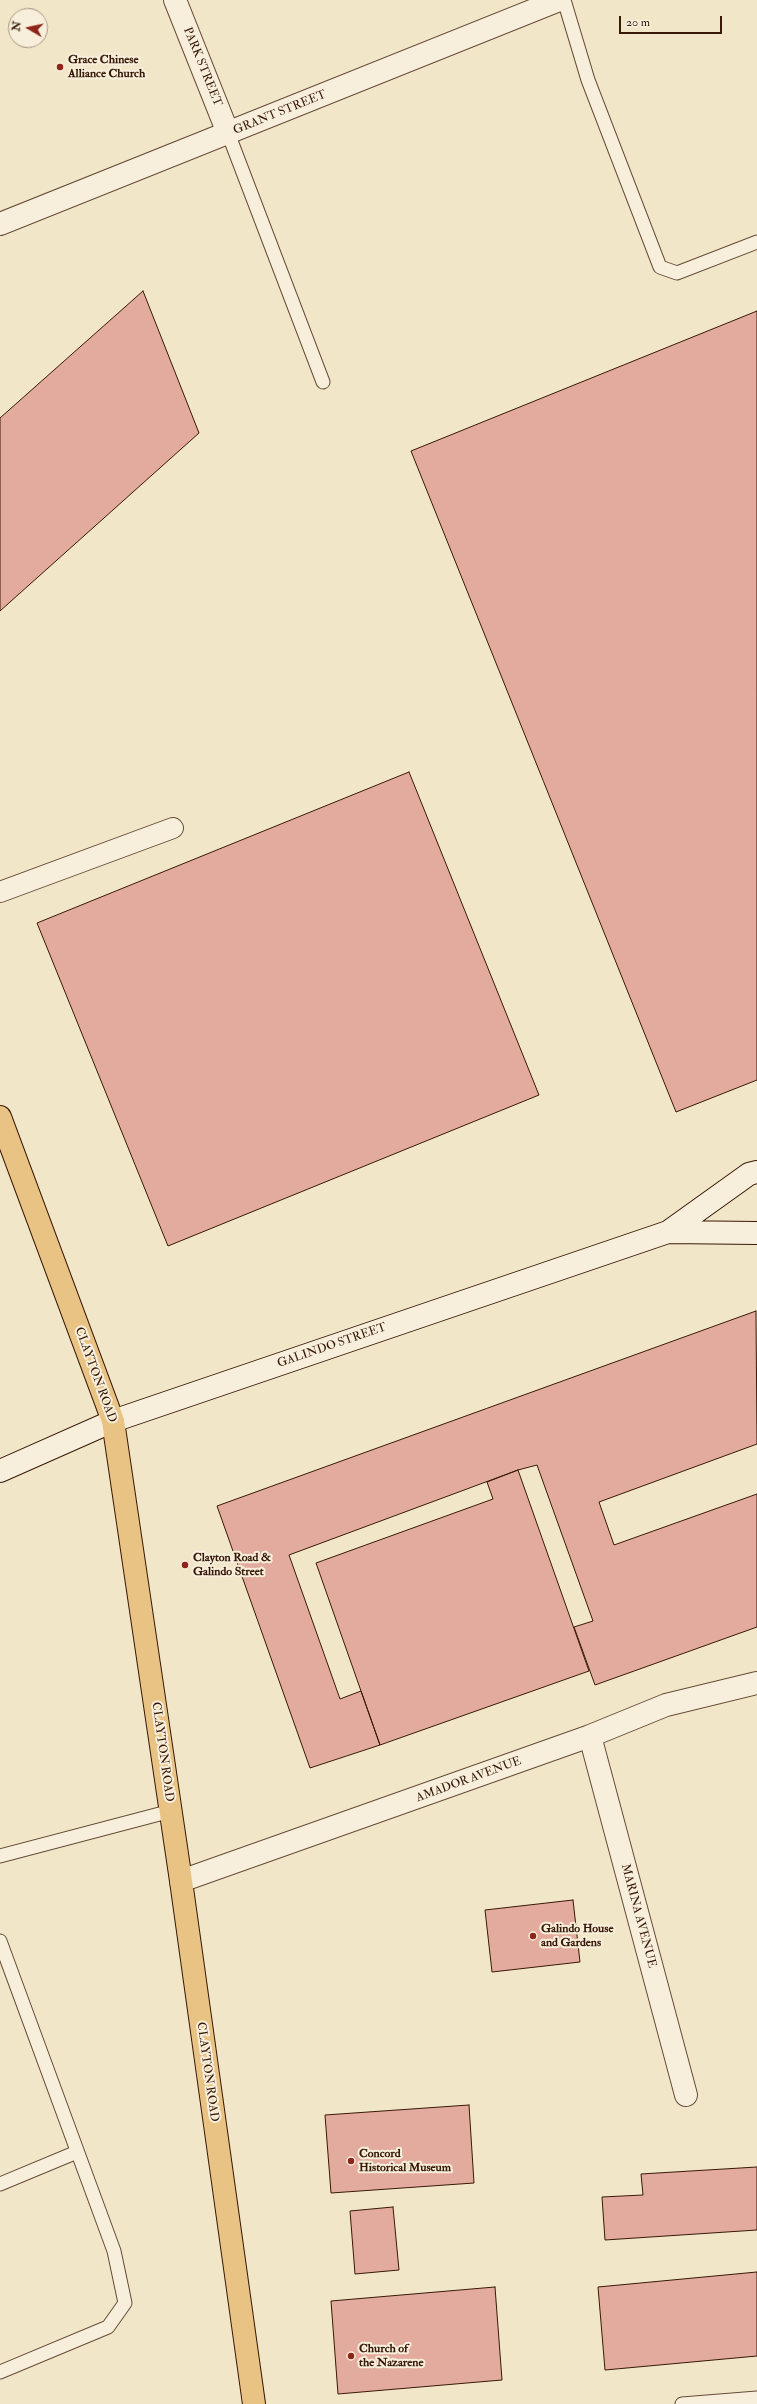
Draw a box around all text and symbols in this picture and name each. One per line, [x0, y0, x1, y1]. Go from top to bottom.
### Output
north arrow [8, 8, 48, 48]
scale bar [621, 8, 724, 34]
text: 20 m [626, 15, 650, 30]
text: N [9, 20, 24, 32]
street label: PARK STREET [180, 25, 224, 109]
place label: Grace Chinese Alliance Church [68, 53, 145, 81]
marker: Grace Chinese Alliance Church [55, 62, 65, 72]
street label: GRANT STREET [231, 88, 329, 138]
street label: GALINDO STREET [276, 1321, 388, 1371]
street label: CLAYTON ROAD [71, 1325, 119, 1425]
place label: Clayton Road & Galindo Street [193, 1551, 271, 1579]
marker: Clayton Road & Galindo Street [180, 1560, 190, 1570]
street label: CLAYTON ROAD [148, 1701, 176, 1803]
street label: AMADOR AVENUE [414, 1754, 524, 1806]
street label: MARINA AVENUE [617, 1863, 659, 1969]
place label: Galindo House and Gardens [541, 1922, 613, 1950]
marker: Galindo House and Gardens [528, 1931, 538, 1941]
street label: CLAYTON ROAD [193, 2021, 221, 2123]
place label: Concord Historical Museum [359, 2147, 451, 2175]
marker: Concord Historical Museum [346, 2156, 356, 2166]
place label: Church of the Nazarene [359, 2342, 424, 2370]
marker: Church of the Nazarene [346, 2351, 356, 2361]

